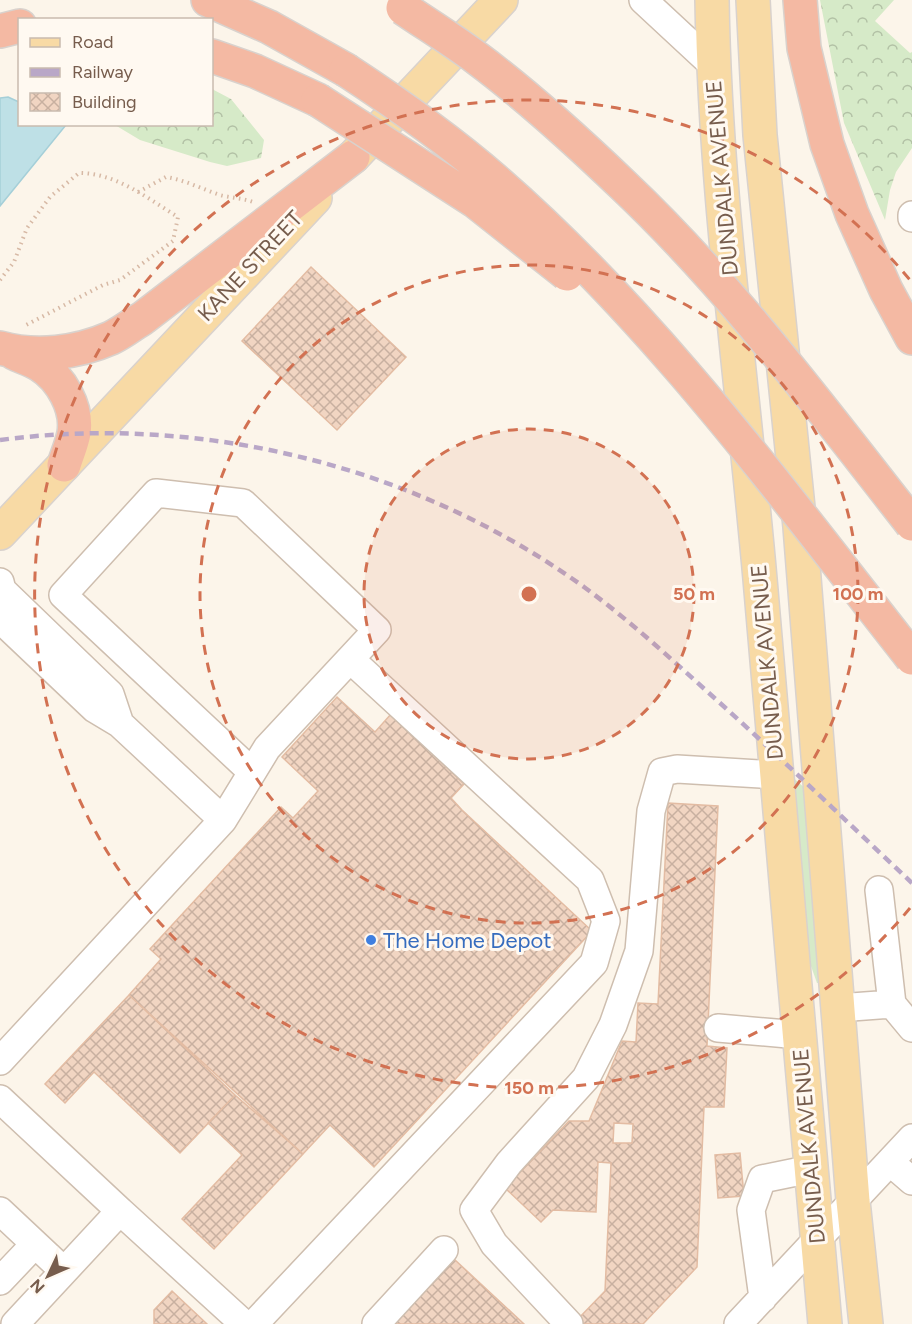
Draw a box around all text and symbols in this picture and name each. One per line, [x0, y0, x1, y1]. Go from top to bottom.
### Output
legend [18, 18, 213, 126]
text: Road [72, 31, 113, 53]
text: Railway [72, 61, 134, 83]
street label: DUNDALK AVENUE [700, 79, 744, 277]
text: Building [72, 91, 137, 113]
street label: KANE STREET [192, 205, 308, 327]
street label: DUNDALK AVENUE [745, 563, 789, 761]
text: 50 m [673, 583, 715, 605]
text: 100 m [833, 583, 883, 605]
centre of rings [519, 584, 539, 604]
place label: The Home Depot [383, 927, 552, 954]
marker: The Home Depot [364, 933, 378, 947]
street label: DUNDALK AVENUE [787, 1047, 831, 1245]
text: 150 m [504, 1077, 554, 1099]
north arrow [18, 1246, 78, 1306]
text: N [26, 1275, 49, 1297]

